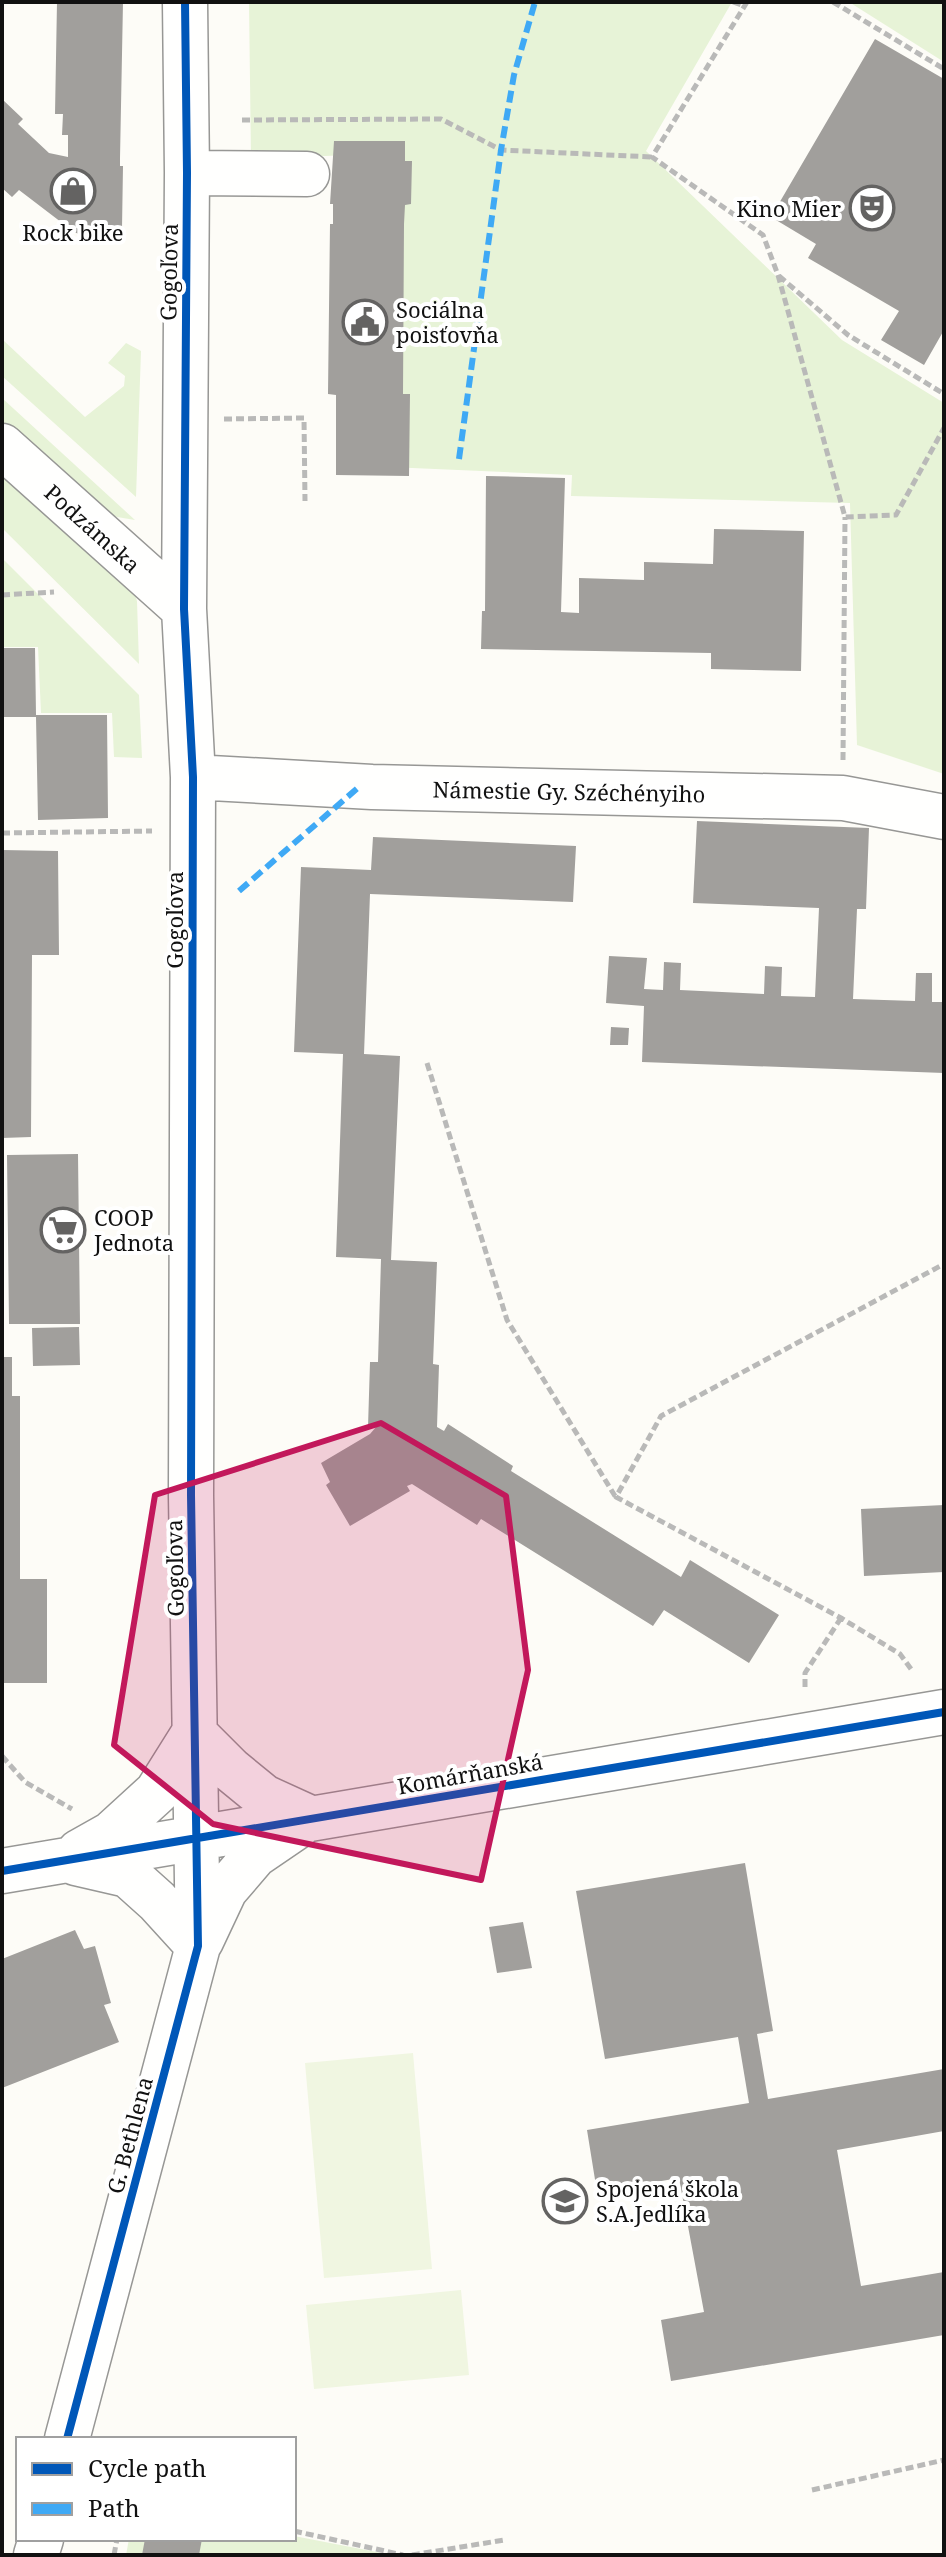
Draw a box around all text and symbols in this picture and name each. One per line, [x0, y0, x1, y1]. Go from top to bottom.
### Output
shop icon: Rock bike [49, 167, 97, 215]
theatre icon: Kino Mier [848, 184, 896, 232]
place label: Kino Mier [736, 193, 842, 223]
place label: Rock bike [22, 217, 124, 247]
street label: Gogoľova [152, 223, 184, 321]
place label: Sociálna poisťovňa [396, 294, 499, 349]
public building icon: Sociálna poisťovňa [341, 298, 389, 346]
street label: Podzámska [39, 477, 147, 579]
street label: Námestie Gy. Széchényiho [432, 774, 706, 808]
street label: Gogoľova [159, 871, 189, 969]
place label: COOP Jednota [93, 1202, 174, 1257]
supermarket icon: COOP Jednota [39, 1206, 87, 1254]
street label: Gogoľova [158, 1519, 190, 1617]
street label: Komárňanská [395, 1745, 545, 1801]
street label: G. Bethlena [99, 2073, 159, 2197]
place label: Spojená škola S.A.Jedlíka [596, 2173, 739, 2228]
school or university icon: Spojená škola S.A.Jedlíka [541, 2177, 589, 2225]
legend [16, 2437, 296, 2541]
text: Cycle path [88, 2451, 207, 2484]
text: Path [88, 2491, 140, 2524]

